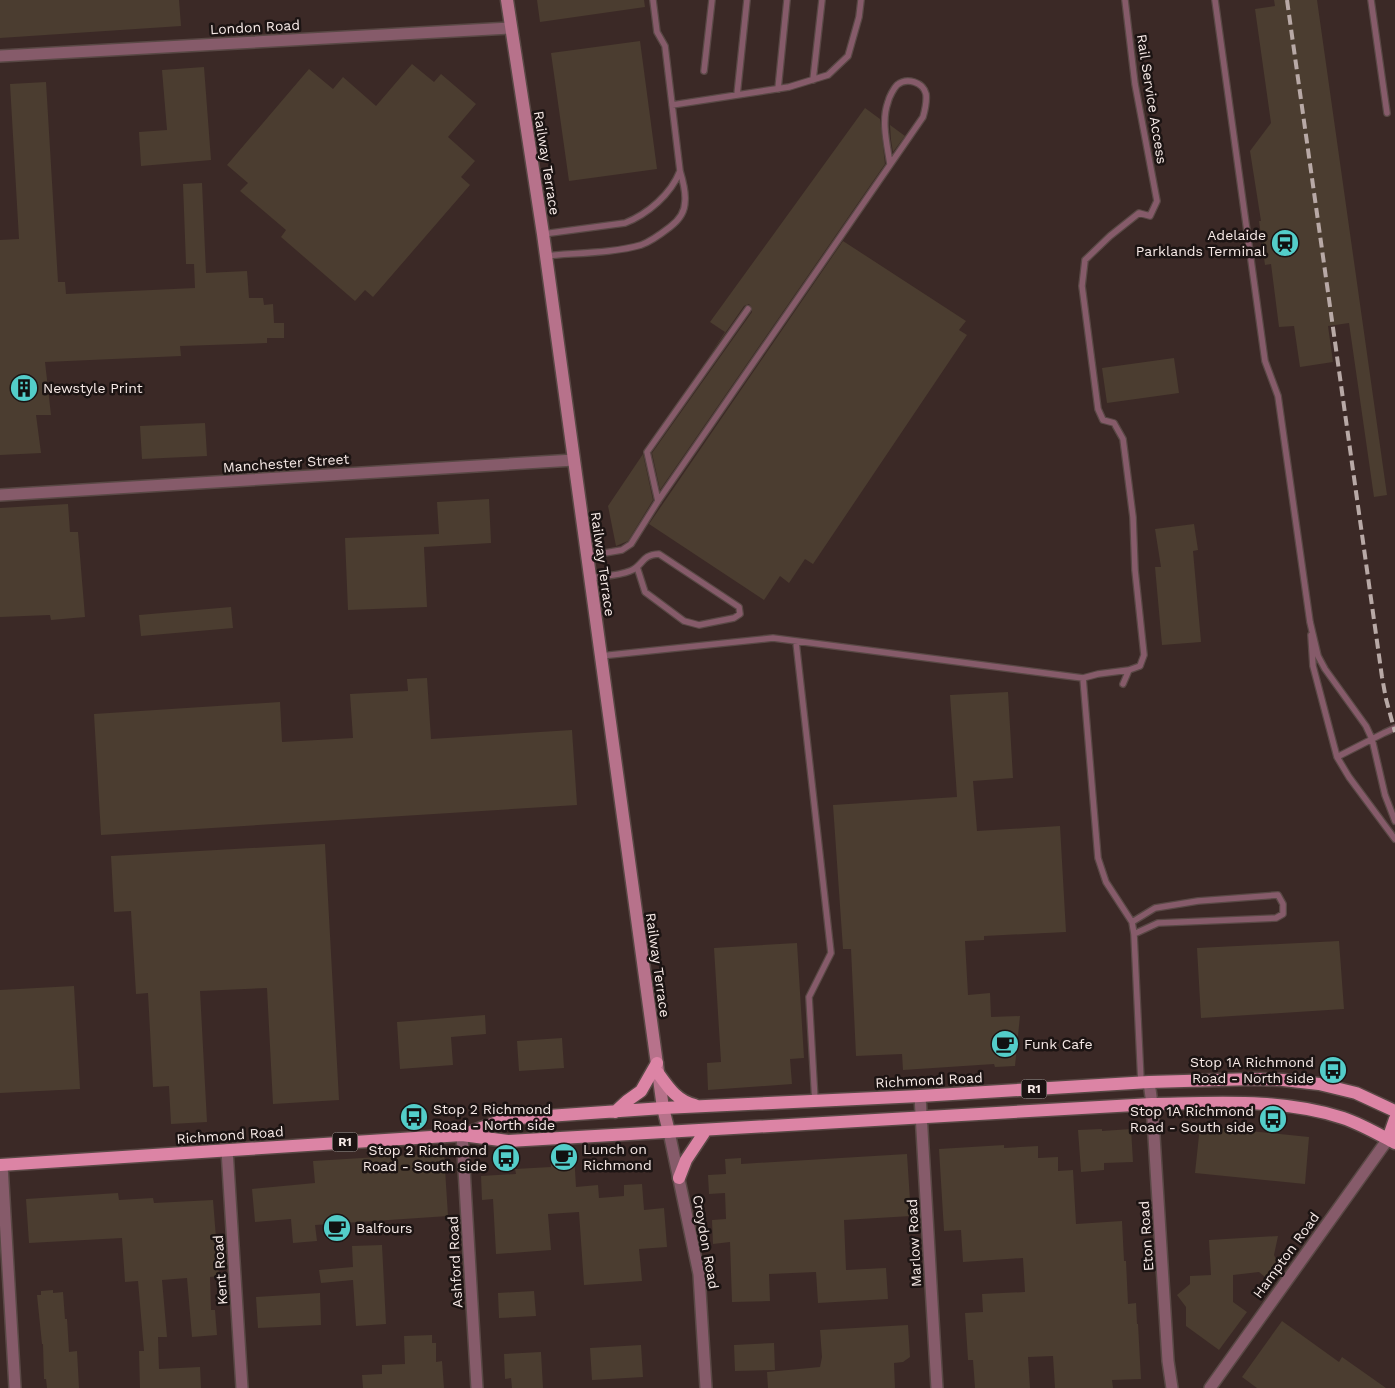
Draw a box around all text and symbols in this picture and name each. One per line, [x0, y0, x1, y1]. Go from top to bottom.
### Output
street label: London Road [210, 17, 300, 37]
street label: Rail Service Access [1134, 33, 1170, 165]
street label: Railway Terrace [531, 110, 563, 216]
place label: Adelaide Parklands Terminal [1136, 227, 1267, 259]
station icon: Adelaide Parklands Terminal [1270, 228, 1300, 258]
building icon: Newstyle Print [9, 373, 39, 403]
place label: Newstyle Print [43, 380, 143, 396]
street label: Manchester Street [222, 451, 350, 475]
street label: Railway Terrace [588, 511, 618, 617]
street label: Railway Terrace [643, 912, 673, 1018]
cafe icon: Funk Cafe [990, 1029, 1020, 1059]
place label: Funk Cafe [1024, 1036, 1093, 1052]
place label: Stop 1A Richmond Road - North side [1190, 1054, 1314, 1086]
bus stop icon: Stop 1A Richmond Road - North side [1318, 1055, 1348, 1085]
street label: Richmond Road [875, 1069, 983, 1091]
road number: R1 [1022, 1080, 1046, 1098]
place label: Stop 2 Richmond Road - North side [433, 1101, 555, 1133]
bus stop icon: Stop 2 Richmond Road - North side [399, 1102, 429, 1132]
place label: Stop 1A Richmond Road - South side [1130, 1103, 1254, 1135]
bus stop icon: Stop 1A Richmond Road - South side [1258, 1104, 1288, 1134]
street label: Richmond Road [176, 1123, 284, 1147]
road number: R1 [332, 1132, 358, 1152]
place label: Lunch on Richmond [583, 1141, 652, 1173]
place label: Stop 2 Richmond Road - South side [363, 1142, 487, 1174]
cafe icon: Lunch on Richmond [549, 1142, 579, 1172]
bus stop icon: Stop 2 Richmond Road - South side [491, 1143, 521, 1173]
street label: Croydon Road [690, 1194, 722, 1290]
street label: Marlow Road [904, 1198, 924, 1288]
street label: Eton Road [1136, 1200, 1156, 1272]
street label: Hampton Road [1250, 1209, 1322, 1301]
cafe icon: Balfours [322, 1213, 352, 1243]
street label: Ashford Road [445, 1216, 465, 1308]
place label: Balfours [356, 1220, 413, 1236]
street label: Kent Road [210, 1234, 230, 1306]

